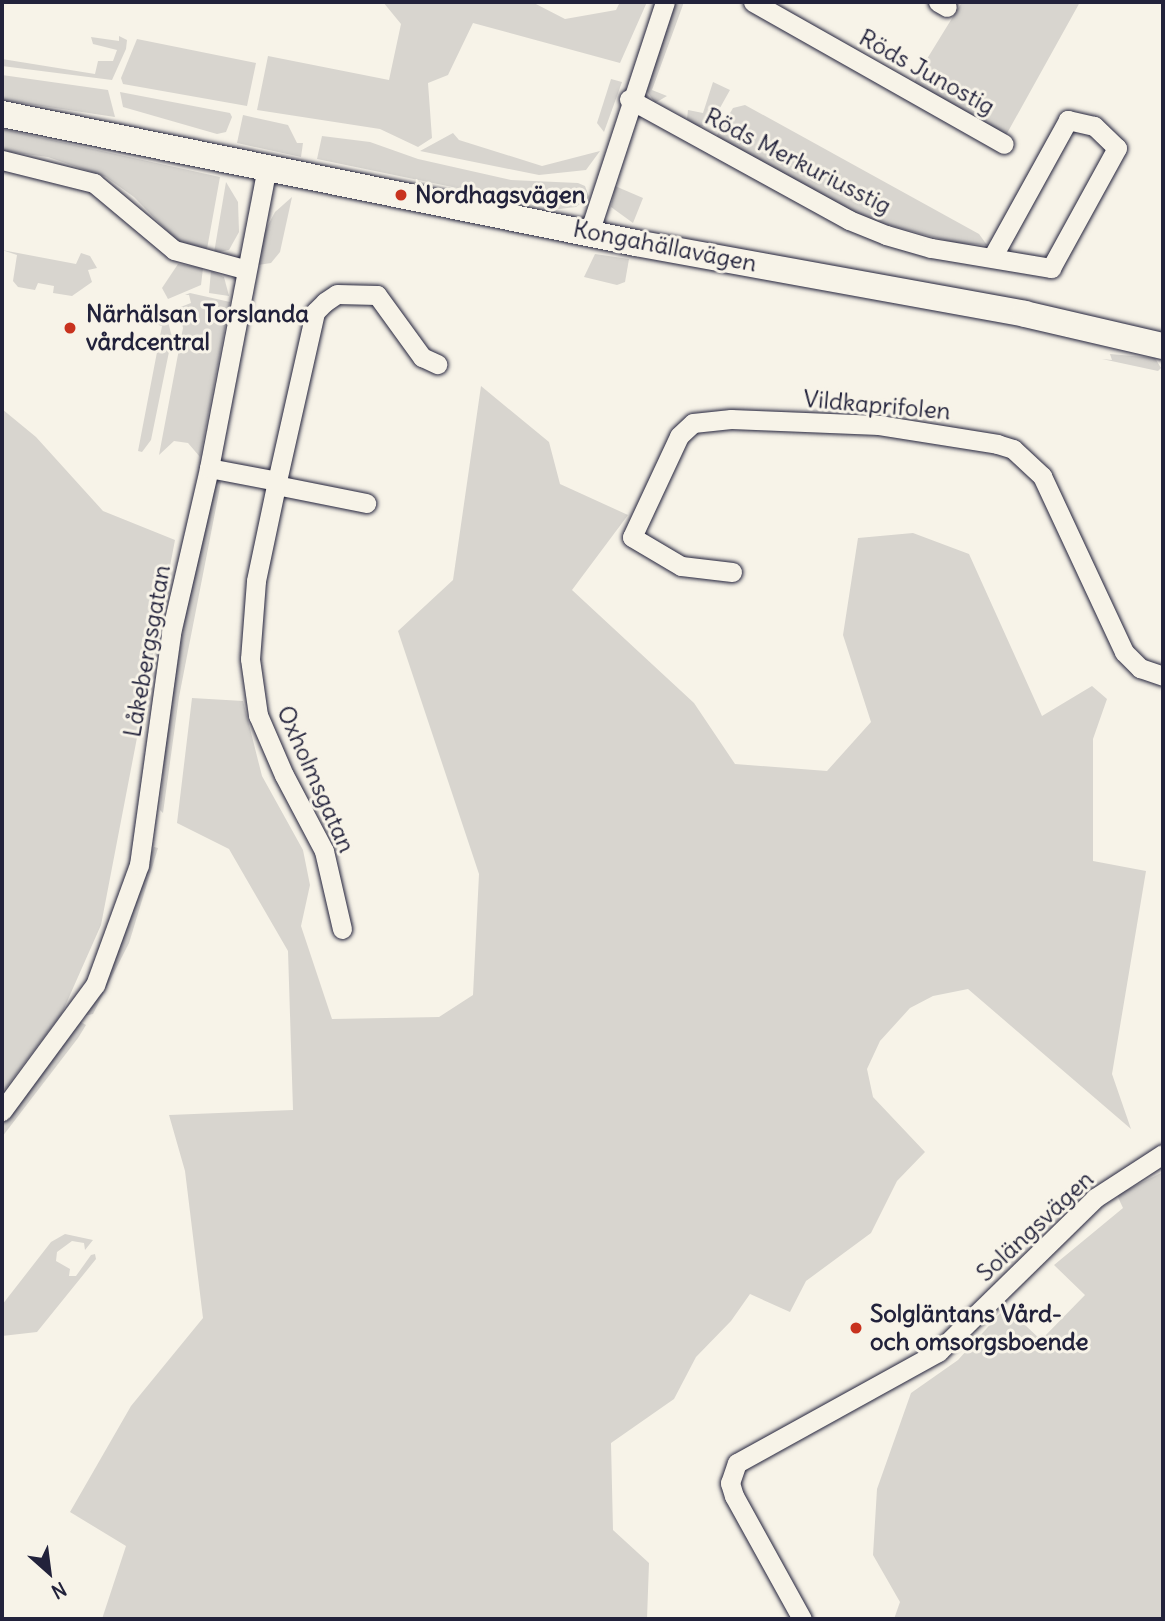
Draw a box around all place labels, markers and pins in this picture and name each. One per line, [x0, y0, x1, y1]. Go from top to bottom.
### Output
place label: Nordhagsvägen [415, 181, 586, 209]
marker: Nordhagsvägen [393, 187, 409, 203]
place label: Närhälsan Torslanda vårdcentral [86, 300, 309, 356]
marker: Närhälsan Torslanda vårdcentral [60, 318, 80, 338]
place label: Solgläntans Vård- och omsorgsboende [870, 1300, 1089, 1356]
marker: Solgläntans Vård- och omsorgsboende [848, 1320, 864, 1336]

